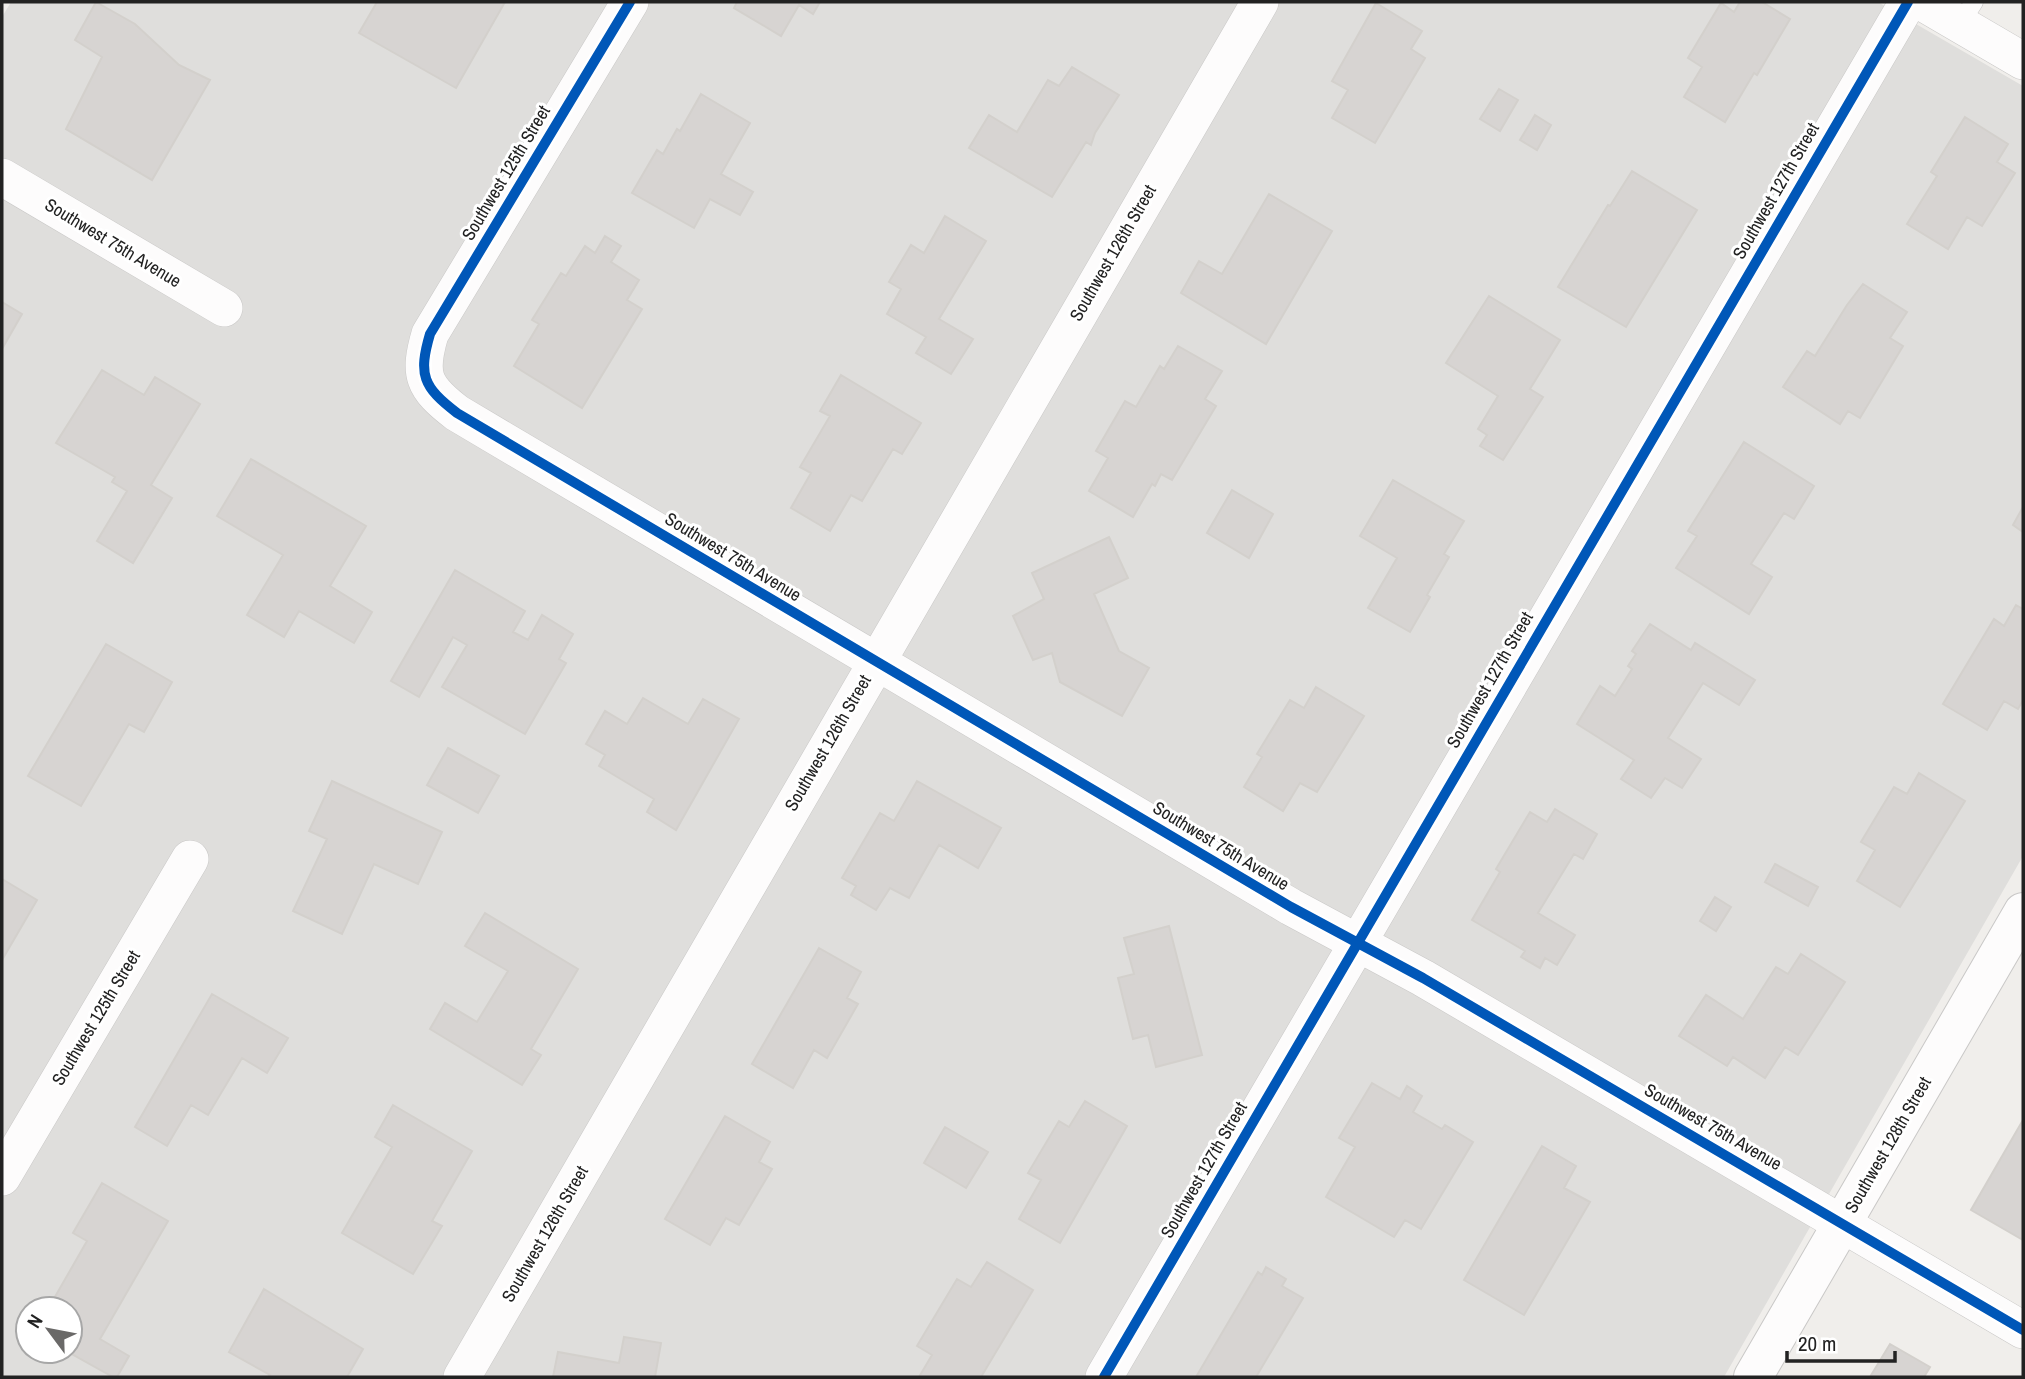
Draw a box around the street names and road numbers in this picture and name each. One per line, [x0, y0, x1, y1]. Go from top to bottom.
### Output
street label: Southwest 125th Street [455, 101, 556, 245]
street label: Southwest 127th Street [1726, 118, 1825, 263]
street label: Southwest 126th Street [1063, 180, 1162, 325]
street label: Southwest 75th Avenue [40, 192, 186, 293]
street label: Southwest 75th Avenue [660, 506, 806, 607]
street label: Southwest 127th Street [1440, 607, 1539, 752]
street label: Southwest 126th Street [778, 670, 877, 815]
street label: Southwest 75th Avenue [1148, 795, 1294, 896]
street label: Southwest 125th Street [45, 946, 146, 1090]
street label: Southwest 128th Street [1838, 1072, 1937, 1217]
street label: Southwest 75th Avenue [1640, 1077, 1787, 1176]
street label: Southwest 127th Street [1154, 1097, 1253, 1242]
street label: Southwest 126th Street [495, 1161, 594, 1306]

